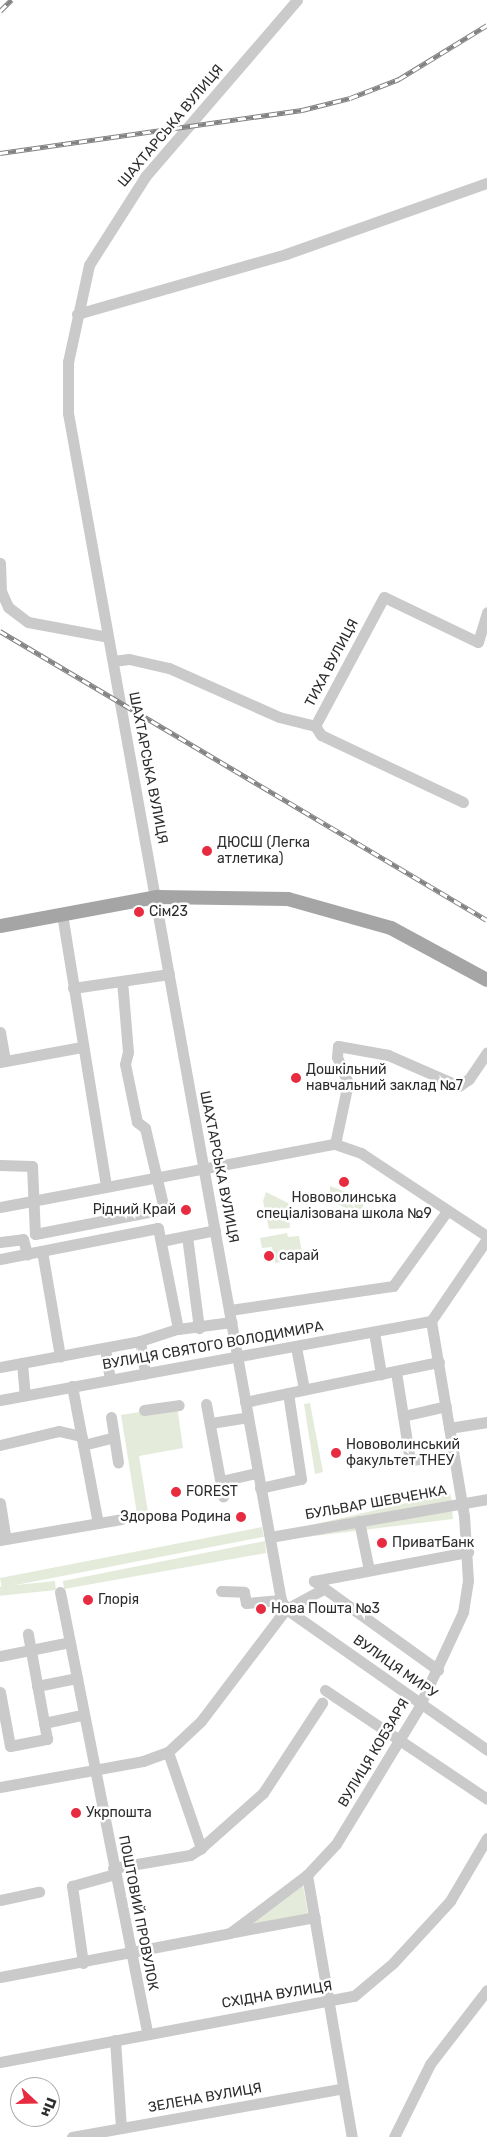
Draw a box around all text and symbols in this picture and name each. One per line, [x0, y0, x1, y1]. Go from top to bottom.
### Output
street label: ШАХТАРСЬКА ВУЛИЦЯ [115, 61, 227, 191]
street label: ТИХА ВУЛИЦЯ [302, 616, 362, 710]
street label: ШАХТАРСЬКА ВУЛИЦЯ [125, 691, 171, 845]
place label: ДЮСШ (Легка атлетика) [217, 835, 310, 868]
marker: ДЮСШ (Легка атлетика) [201, 845, 213, 857]
place label: Сім23 [149, 904, 188, 920]
marker: Сім23 [133, 906, 145, 918]
place label: Дошкільний навчальний заклад №7 [306, 1062, 463, 1094]
marker: Дошкільний навчальний заклад №7 [290, 1072, 302, 1084]
street label: ШАХТАРСЬКА ВУЛИЦЯ [196, 1090, 242, 1244]
marker: Нововолинська спеціалізована школа №9 [338, 1176, 350, 1188]
place label: Нововолинська спеціалізована школа №9 [256, 1190, 432, 1222]
place label: Рідний Край [93, 1202, 176, 1218]
marker: Рідний Край [180, 1204, 192, 1216]
place label: сарай [279, 1248, 319, 1264]
marker: сарай [263, 1250, 275, 1262]
street label: ВУЛИЦЯ СВЯТОГО ВОЛОДИМИРА [101, 1318, 325, 1374]
place label: Нововолинський факультет ТНЕУ [346, 1437, 460, 1470]
marker: Нововолинський факультет ТНЕУ [330, 1447, 342, 1459]
street label: БУЛЬВАР ШЕВЧЕНКА [304, 1482, 448, 1524]
place label: FOREST [186, 1484, 238, 1500]
marker: FOREST [170, 1486, 182, 1498]
place label: Здорова Родина [120, 1509, 231, 1525]
marker: Здорова Родина [235, 1511, 247, 1523]
place label: ПриватБанк [392, 1535, 474, 1551]
marker: ПриватБанк [376, 1537, 388, 1549]
place label: Глорія [98, 1592, 139, 1608]
marker: Глорія [82, 1594, 94, 1606]
place label: Нова Пошта №3 [271, 1601, 380, 1617]
marker: Нова Пошта №3 [255, 1603, 267, 1615]
street label: ВУЛИЦЯ МИРУ [350, 1632, 440, 1702]
street label: ВУЛИЦЯ КОБЗАРЯ [335, 1696, 413, 1810]
place label: Укрпошта [86, 1805, 152, 1821]
marker: Укрпошта [70, 1807, 82, 1819]
street label: ПОШТОВИЙ ПРОВУЛОК [115, 1834, 161, 1992]
street label: СХІДНА ВУЛИЦЯ [221, 1978, 333, 2012]
north arrow [10, 2077, 60, 2127]
street label: ЗЕЛЕНА ВУЛИЦЯ [147, 2080, 263, 2116]
text: Пн [37, 2095, 60, 2119]

